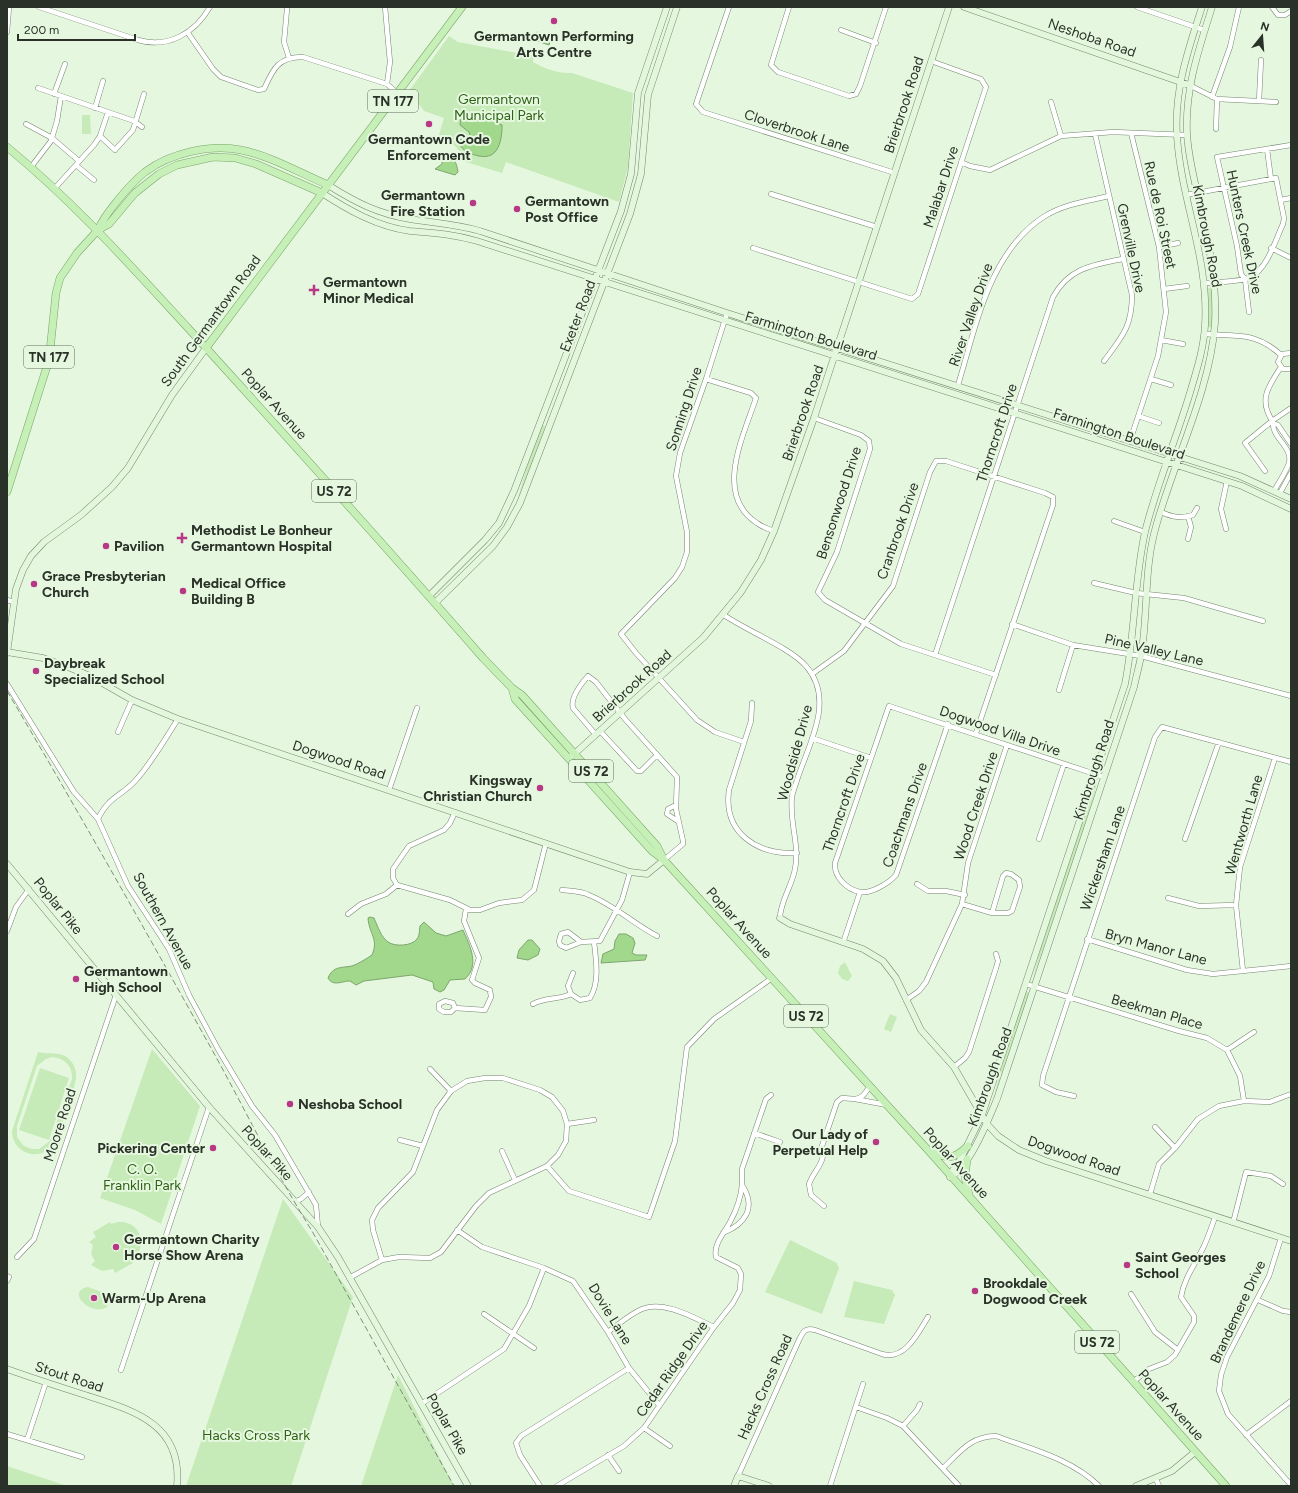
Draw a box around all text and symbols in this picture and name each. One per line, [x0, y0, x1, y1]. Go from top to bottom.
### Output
street label: Neshoba Road [1046, 15, 1138, 61]
scale bar [18, 16, 135, 42]
marker: Germantown Performing Arts Centre [549, 16, 559, 26]
north arrow [1242, 16, 1282, 56]
text: N [1259, 19, 1271, 34]
text: 200 m [24, 23, 59, 37]
place label: Germantown Performing Arts Centre [474, 28, 634, 61]
street label: Brierbrook Road [880, 55, 928, 155]
road number: TN 177 [368, 90, 418, 112]
park label: Germantown Municipal Park [454, 91, 544, 124]
street label: Cloverbrook Lane [742, 106, 852, 156]
marker: Germantown Code Enforcement [424, 119, 434, 129]
place label: Germantown Code Enforcement [368, 131, 490, 164]
street label: Malabar Drive [920, 144, 962, 230]
street label: Rue de Roi Street [1140, 160, 1180, 270]
street label: Hunters Creek Drive [1223, 168, 1266, 296]
street label: Kimbrough Road [1189, 183, 1225, 289]
place label: Germantown Fire Station [381, 187, 465, 220]
place label: Germantown Post Office [525, 193, 609, 226]
marker: Germantown Fire Station [468, 198, 478, 208]
street label: Grenville Drive [1113, 202, 1149, 295]
marker: Germantown Post Office [512, 204, 522, 214]
street label: South Germantown Road [158, 252, 264, 390]
street label: River Valley Drive [945, 261, 997, 369]
place label: Germantown Minor Medical [323, 274, 414, 307]
street label: Exeter Road [556, 278, 600, 354]
marker: Germantown Minor Medical [308, 284, 320, 296]
street label: Farmington Boulevard [743, 308, 879, 364]
road number: TN 177 [24, 346, 74, 368]
street label: Brierbrook Road [779, 363, 827, 463]
street label: Sonning Drive [662, 364, 706, 453]
street label: Poplar Avenue [238, 365, 311, 443]
street label: Thorncroft Drive [973, 381, 1021, 485]
street label: Farmington Boulevard [1051, 405, 1187, 463]
street label: Bensonwood Drive [813, 444, 865, 561]
road number: US 72 [312, 480, 356, 502]
street label: Cranbrook Drive [873, 480, 923, 582]
place label: Methodist Le Bonheur Germantown Hospital [191, 522, 333, 555]
marker: Methodist Le Bonheur Germantown Hospital [176, 532, 188, 544]
place label: Pavilion [114, 538, 164, 555]
marker: Pavilion [101, 541, 111, 551]
place label: Grace Presbyterian Church [42, 568, 166, 601]
place label: Medical Office Building B [191, 575, 286, 608]
marker: Grace Presbyterian Church [29, 579, 39, 589]
marker: Medical Office Building B [178, 586, 188, 596]
street label: Pine Valley Lane [1103, 630, 1205, 670]
street label: Brierbrook Road [589, 646, 675, 726]
place label: Daybreak Specialized School [44, 655, 164, 688]
marker: Daybreak Specialized School [31, 666, 41, 676]
street label: Dogwood Villa Drive [937, 702, 1063, 760]
street label: Woodside Drive [774, 703, 816, 803]
street label: Kimbrough Road [1070, 718, 1118, 822]
street label: Dogwood Road [290, 737, 388, 783]
street label: Wood Creek Drive [950, 749, 1002, 863]
street label: Thorncroft Drive [819, 751, 869, 854]
road number: US 72 [569, 760, 613, 782]
street label: Coachmans Drive [879, 760, 931, 870]
place label: Kingsway Christian Church [423, 772, 533, 805]
street label: Wentworth Lane [1222, 772, 1267, 877]
marker: Kingsway Christian Church [535, 783, 545, 793]
street label: Wickersham Lane [1077, 803, 1129, 913]
street label: Southern Avenue [129, 869, 197, 973]
street label: Poplar Pike [30, 874, 86, 938]
street label: Poplar Avenue [703, 884, 776, 962]
street label: Bryn Manor Lane [1103, 925, 1209, 969]
place label: Germantown High School [84, 963, 168, 996]
marker: Germantown High School [71, 974, 81, 984]
street label: Beekman Place [1109, 991, 1205, 1033]
road number: US 72 [784, 1005, 828, 1027]
street label: Kimbrough Road [964, 1025, 1016, 1129]
street label: Moore Road [40, 1086, 80, 1164]
place label: Neshoba School [298, 1096, 402, 1113]
marker: Neshoba School [285, 1099, 295, 1109]
street label: Poplar Pike [238, 1122, 296, 1184]
street label: Poplar Avenue [920, 1124, 993, 1202]
place label: Our Lady of Perpetual Help [773, 1126, 868, 1159]
street label: Dogwood Road [1025, 1132, 1123, 1180]
marker: Our Lady of Perpetual Help [871, 1137, 881, 1147]
place label: Pickering Center [97, 1140, 206, 1157]
marker: Pickering Center [208, 1143, 218, 1153]
park label: C. O. Franklin Park [103, 1161, 181, 1194]
place label: Germantown Charity Horse Show Arena [124, 1231, 261, 1264]
marker: Germantown Charity Horse Show Arena [111, 1242, 121, 1252]
place label: Saint Georges School [1135, 1249, 1226, 1282]
street label: Brandemere Drive [1207, 1257, 1269, 1366]
marker: Saint Georges School [1122, 1260, 1132, 1270]
place label: Brookdale Dogwood Creek [983, 1275, 1088, 1308]
street label: Dovie Lane [584, 1280, 636, 1348]
marker: Brookdale Dogwood Creek [970, 1286, 980, 1296]
place label: Warm-Up Arena [102, 1290, 206, 1307]
marker: Warm-Up Arena [89, 1293, 99, 1303]
street label: Cedar Ridge Drive [633, 1317, 712, 1420]
road number: US 72 [1075, 1331, 1119, 1353]
street label: Hacks Cross Road [734, 1332, 796, 1442]
street label: Stout Road [33, 1358, 105, 1396]
street label: Poplar Avenue [1135, 1366, 1208, 1444]
street label: Poplar Pike [423, 1390, 472, 1458]
park label: Hacks Cross Park [202, 1427, 310, 1444]

